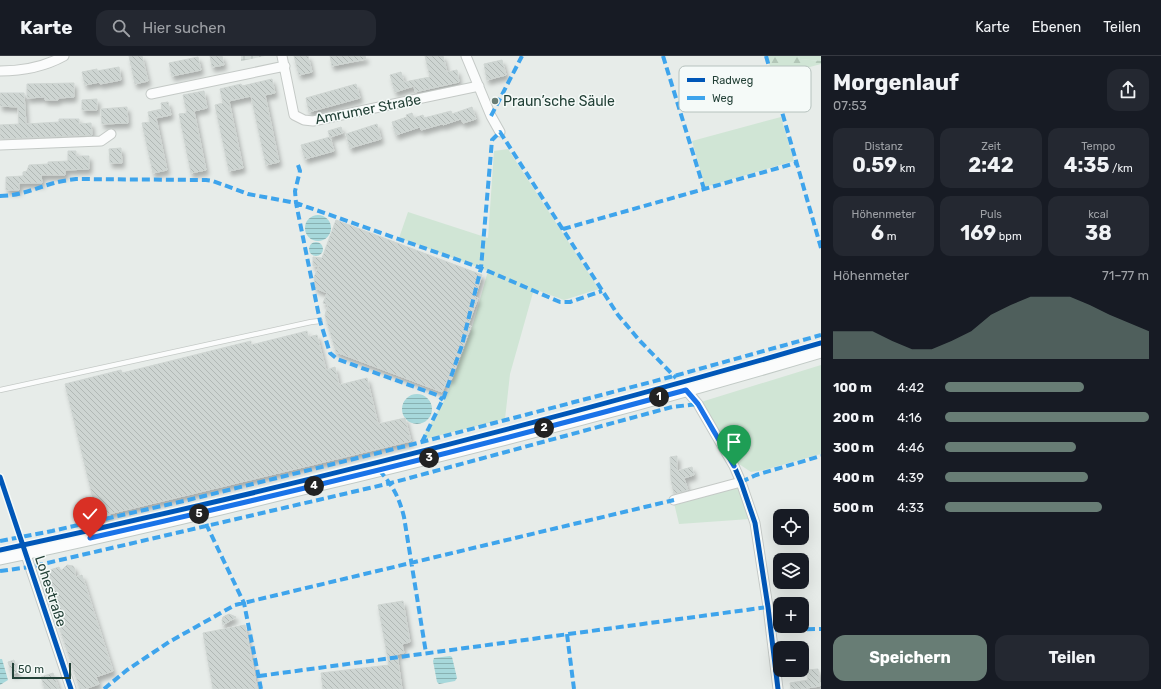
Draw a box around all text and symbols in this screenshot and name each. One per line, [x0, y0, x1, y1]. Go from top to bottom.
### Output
search box [96, 10, 376, 46]
text: Karte [20, 16, 72, 39]
icon: search [110, 17, 132, 39]
text: Hier suchen [142, 19, 226, 37]
text: Karte [975, 19, 1010, 36]
text: Ebenen [1032, 19, 1081, 36]
text: Teilen [1103, 19, 1141, 36]
legend [679, 66, 811, 112]
text: Morgenlauf [833, 69, 959, 96]
button: share [1107, 69, 1149, 111]
text: Radweg [712, 74, 753, 87]
street label: Amrumer Straße [314, 91, 423, 128]
text: Weg [712, 92, 733, 105]
place label: Praun’sche Säule [503, 93, 615, 110]
marker: Praun’sche Säule [490, 96, 500, 106]
text: 07:53 [833, 98, 867, 113]
text: Distanz [864, 140, 903, 153]
text: Zeit [981, 140, 1001, 153]
text: Tempo [1081, 140, 1115, 153]
text: 0.59 [852, 153, 897, 177]
text: 2:42 [968, 153, 1014, 177]
text: 4:35 [1064, 153, 1109, 177]
text: km [897, 162, 915, 175]
text: /km [1109, 162, 1133, 175]
text: Höhenmeter [852, 208, 916, 221]
text: Puls [980, 208, 1002, 221]
text: kcal [1088, 208, 1108, 221]
text: 6 [871, 221, 884, 245]
text: 169 [960, 221, 996, 245]
text: 38 [1085, 221, 1112, 245]
text: m [884, 230, 896, 243]
text: bpm [996, 230, 1022, 243]
text: Höhenmeter [833, 268, 909, 283]
text: 71–77 m [1102, 268, 1149, 283]
text: 100 m [833, 380, 872, 395]
text: 4:42 [897, 380, 924, 395]
pin: 1 [649, 387, 669, 407]
text: 1 [656, 390, 662, 403]
text: 200 m [833, 410, 874, 425]
text: 4:16 [897, 410, 922, 425]
pin: 2 [534, 418, 554, 438]
text: 2 [540, 421, 548, 434]
pin [717, 425, 751, 466]
icon: arrive [723, 431, 745, 453]
text: 300 m [833, 440, 874, 455]
text: 4:46 [897, 440, 924, 455]
pin: 3 [419, 448, 439, 468]
text: 3 [425, 451, 433, 464]
text: 400 m [833, 470, 874, 485]
text: 4:39 [897, 470, 924, 485]
pin: 4 [304, 476, 324, 496]
text: 4 [310, 479, 318, 492]
pin [73, 497, 107, 538]
text: 500 m [833, 500, 874, 515]
text: 4:33 [897, 500, 924, 515]
icon: check [79, 503, 101, 525]
pin: 5 [189, 504, 209, 524]
text: 5 [195, 507, 203, 520]
map controls [773, 509, 809, 677]
button: locate [773, 509, 809, 545]
street label: Lohestraße [31, 553, 70, 629]
button: layers [773, 553, 809, 589]
button: + [773, 597, 809, 633]
button: Speichern [833, 635, 987, 681]
button: Teilen [995, 635, 1149, 681]
button: − [773, 641, 809, 677]
scale bar [12, 661, 71, 680]
text: 50 m [18, 663, 44, 676]

